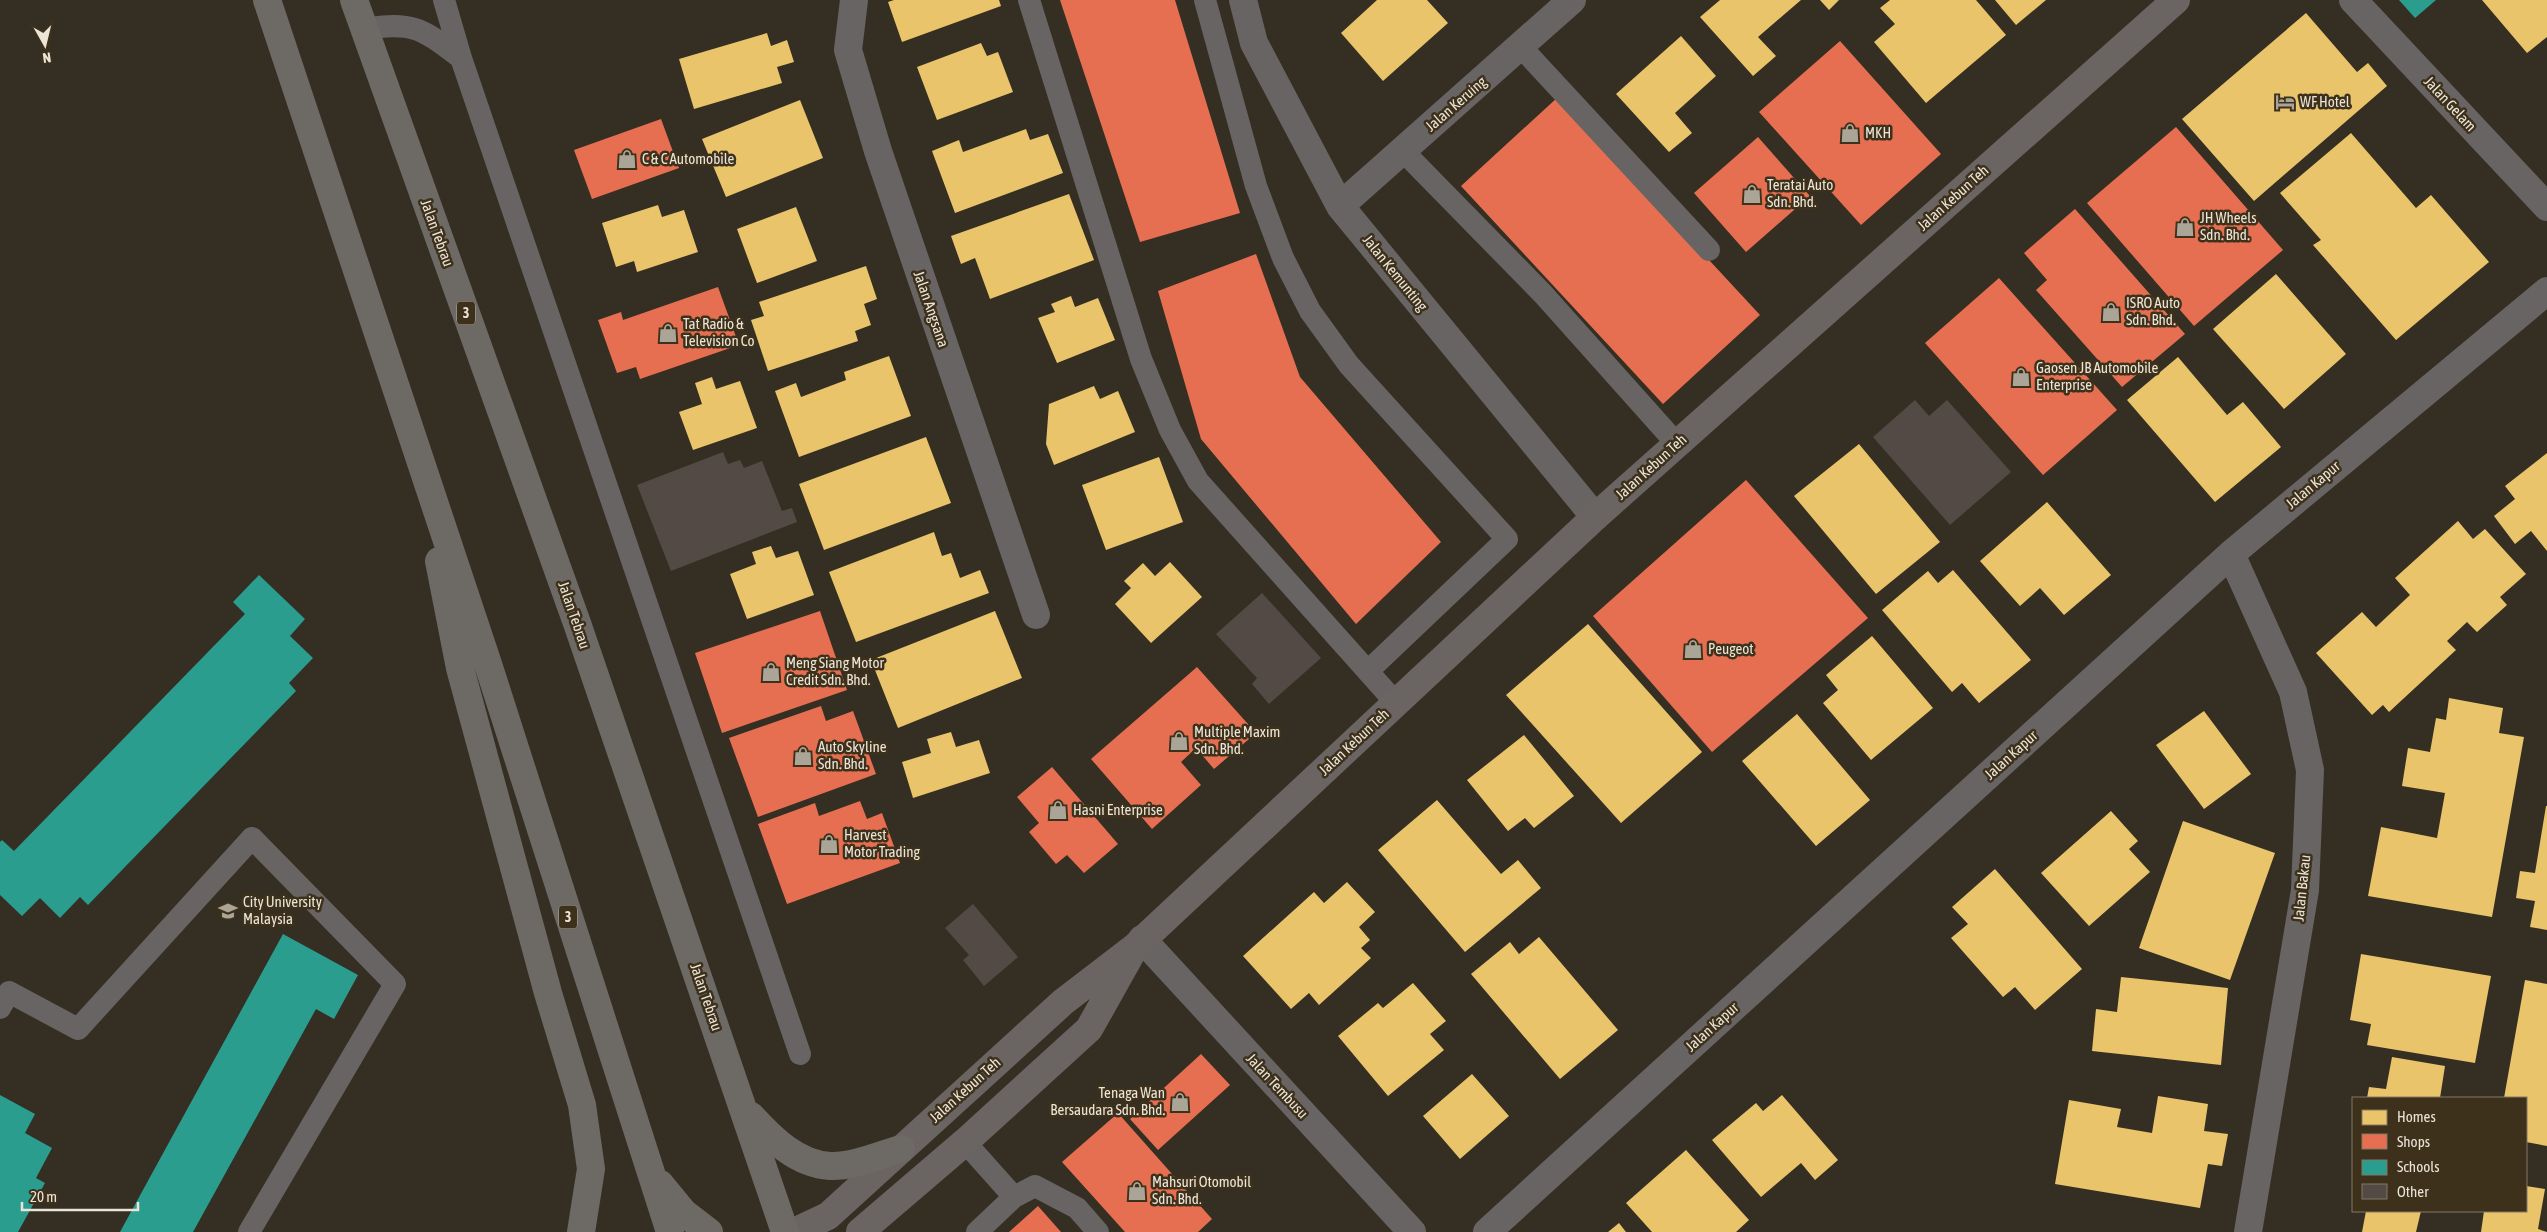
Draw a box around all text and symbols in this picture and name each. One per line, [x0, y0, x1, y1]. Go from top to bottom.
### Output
north arrow [20, 20, 70, 70]
text: N [42, 49, 52, 66]
street label: Jalan Keruing [1422, 72, 1490, 135]
street label: Jalan Gelam [2421, 73, 2480, 135]
hotel icon: WF Hotel [2274, 91, 2296, 113]
place label: WF Hotel [2300, 93, 2350, 110]
shop icon: MKH [1839, 122, 1861, 144]
place label: MKH [1865, 124, 1891, 141]
shop icon: C & C Automobile [616, 148, 638, 170]
place label: C & C Automobile [642, 150, 735, 167]
street label: Jalan Kebun Teh [1914, 161, 1992, 234]
place label: Teratai Auto Sdn. Bhd. [1767, 176, 1833, 210]
shop icon: Teratai Auto Sdn. Bhd. [1741, 183, 1763, 205]
street label: Jalan Tebrau [418, 197, 457, 269]
place label: JH Wheels Sdn. Bhd. [2200, 209, 2257, 243]
shop icon: JH Wheels Sdn. Bhd. [2174, 216, 2196, 238]
street label: Jalan Kemunting [1360, 231, 1432, 314]
street label: Jalan Angsana [910, 268, 952, 349]
place label: ISRO Auto Sdn. Bhd. [2126, 294, 2180, 328]
shop icon: ISRO Auto Sdn. Bhd. [2100, 301, 2122, 323]
road number: 3 [457, 302, 475, 324]
place label: Tat Radio & Television Co [683, 315, 755, 349]
shop icon: Tat Radio & Television Co [657, 322, 679, 344]
place label: Gaosen JB Automobile Enterprise [2036, 359, 2158, 393]
shop icon: Gaosen JB Automobile Enterprise [2010, 366, 2032, 388]
street label: Jalan Kebun Teh [1612, 430, 1690, 503]
street label: Jalan Kapur [2282, 457, 2343, 512]
street label: Jalan Tebrau [555, 579, 594, 651]
shop icon: Peugeot [1682, 638, 1704, 660]
place label: Peugeot [1708, 640, 1754, 657]
place label: Meng Siang Motor Credit Sdn. Bhd. [786, 654, 884, 688]
shop icon: Meng Siang Motor Credit Sdn. Bhd. [760, 661, 782, 683]
street label: Jalan Kebun Teh [1315, 705, 1392, 778]
place label: Multiple Maxim Sdn. Bhd. [1194, 723, 1280, 757]
street label: Jalan Kapur [1981, 726, 2041, 783]
shop icon: Multiple Maxim Sdn. Bhd. [1168, 730, 1190, 752]
place label: Auto Skyline Sdn. Bhd. [818, 738, 887, 772]
shop icon: Auto Skyline Sdn. Bhd. [792, 745, 814, 767]
shop icon: Hasni Enterprise [1047, 799, 1069, 821]
place label: Hasni Enterprise [1073, 801, 1163, 818]
place label: Harvest Motor Trading [844, 826, 920, 860]
shop icon: Harvest Motor Trading [818, 833, 840, 855]
street label: Jalan Bakau [2290, 854, 2313, 922]
place label: City University Malaysia [243, 893, 322, 927]
school or university icon: City University Malaysia [217, 900, 239, 922]
road number: 3 [559, 906, 577, 929]
street label: Jalan Tebrau [687, 961, 726, 1033]
street label: Jalan Kapur [1682, 998, 1742, 1055]
street label: Jalan Tembusu [1243, 1050, 1312, 1122]
street label: Jalan Kebun Teh [926, 1053, 1004, 1126]
place label: Tenaga Wan Bersaudara Sdn. Bhd. [1050, 1084, 1165, 1118]
shop icon: Tenaga Wan Bersaudara Sdn. Bhd. [1169, 1091, 1191, 1113]
legend [2352, 1097, 2527, 1212]
text: Homes [2397, 1108, 2436, 1125]
text: Shops [2397, 1133, 2430, 1150]
text: Schools [2397, 1158, 2440, 1175]
place label: Mahsuri Otomobil Sdn. Bhd. [1152, 1173, 1251, 1207]
scale bar [22, 1180, 139, 1212]
shop icon: Mahsuri Otomobil Sdn. Bhd. [1126, 1180, 1148, 1202]
text: Other [2397, 1183, 2429, 1200]
text: 20 m [30, 1188, 57, 1205]

